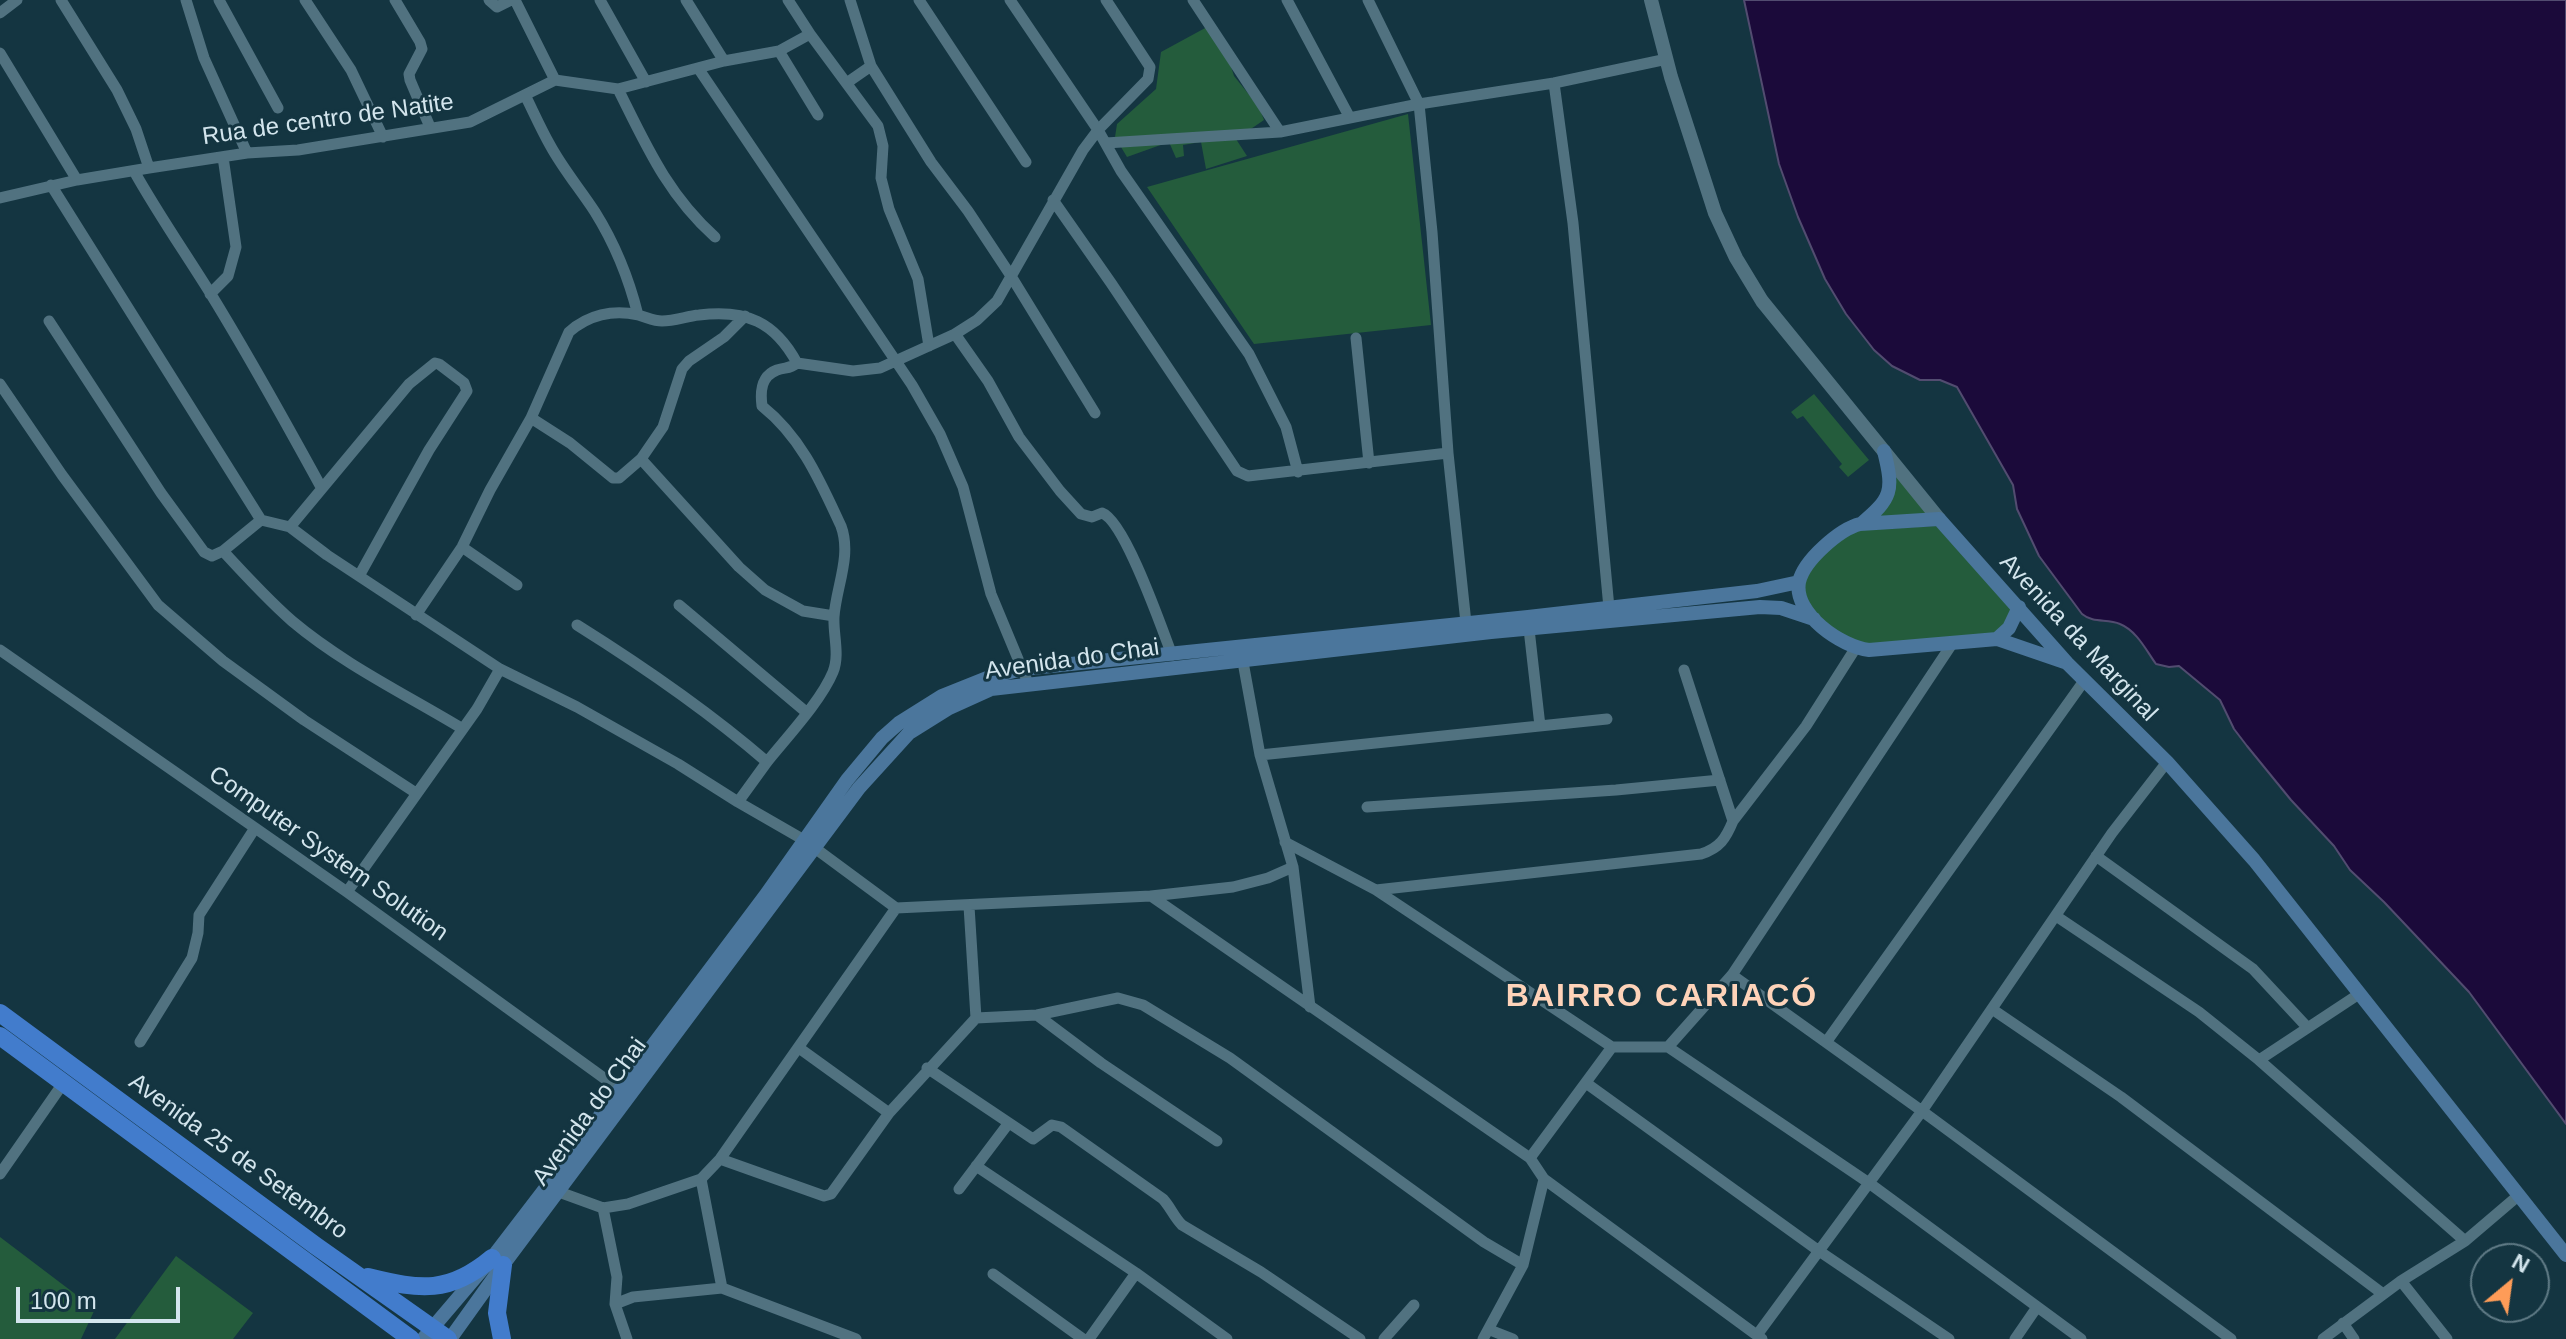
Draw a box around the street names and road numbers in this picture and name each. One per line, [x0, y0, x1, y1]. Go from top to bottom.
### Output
street label: Rua de centro de Natite [200, 88, 456, 152]
street label: Avenida da Marginal [1993, 548, 2163, 728]
street label: Avenida do Chai [983, 634, 1161, 686]
street label: Computer System Solution [203, 760, 453, 948]
street label: Avenida do Chai [527, 1032, 653, 1192]
street label: Avenida 25 de Setembro [123, 1068, 353, 1246]

